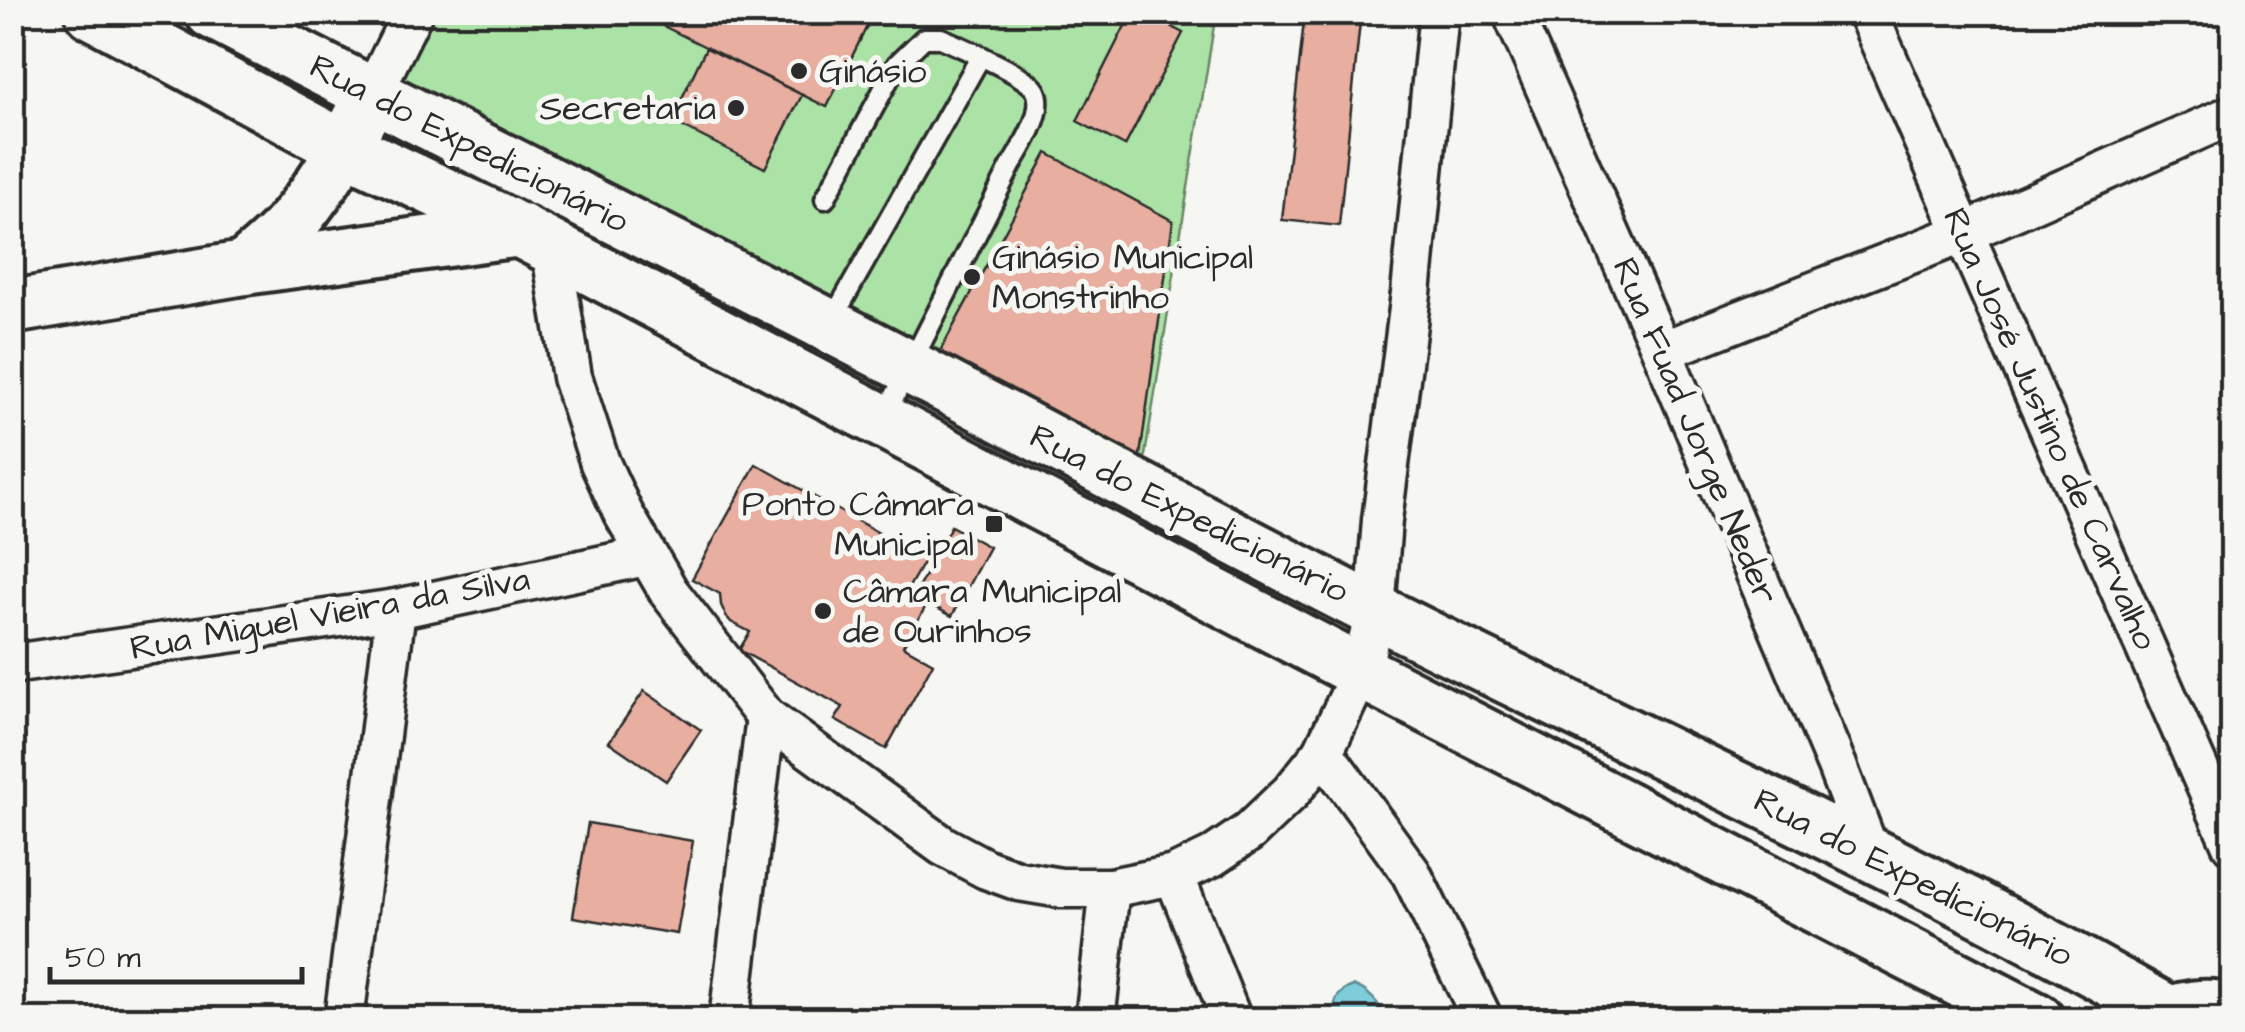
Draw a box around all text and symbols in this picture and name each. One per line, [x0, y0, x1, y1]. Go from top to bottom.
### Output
street label: Rua do Expedicionário [301, 42, 637, 246]
place label: Ginásio [819, 47, 927, 96]
marker: Ginásio [788, 60, 810, 82]
place label: Secretaria [540, 84, 716, 133]
marker: Secretaria [725, 97, 747, 119]
street label: Rua José Justino de Carvalho [1930, 200, 2170, 658]
place label: Ginásio Municipal Monstrinho [992, 233, 1253, 322]
street label: Rua Fuad Jorge Neder [1598, 250, 1790, 613]
marker: Ginásio Municipal Monstrinho [961, 266, 983, 288]
street label: Rua do Expedicionário [1021, 412, 1357, 616]
place label: Ponto Câmara Municipal [742, 480, 974, 569]
marker: Ponto Câmara Municipal [983, 513, 1005, 535]
street label: Rua Miguel Vieira da Silva [126, 555, 534, 675]
place label: Câmara Municipal de Ourinhos [843, 567, 1122, 656]
marker: Câmara Municipal de Ourinhos [812, 600, 834, 622]
street label: Rua do Expedicionário [1745, 776, 2081, 980]
scale bar [50, 922, 302, 984]
text: 50 m [65, 937, 141, 979]

